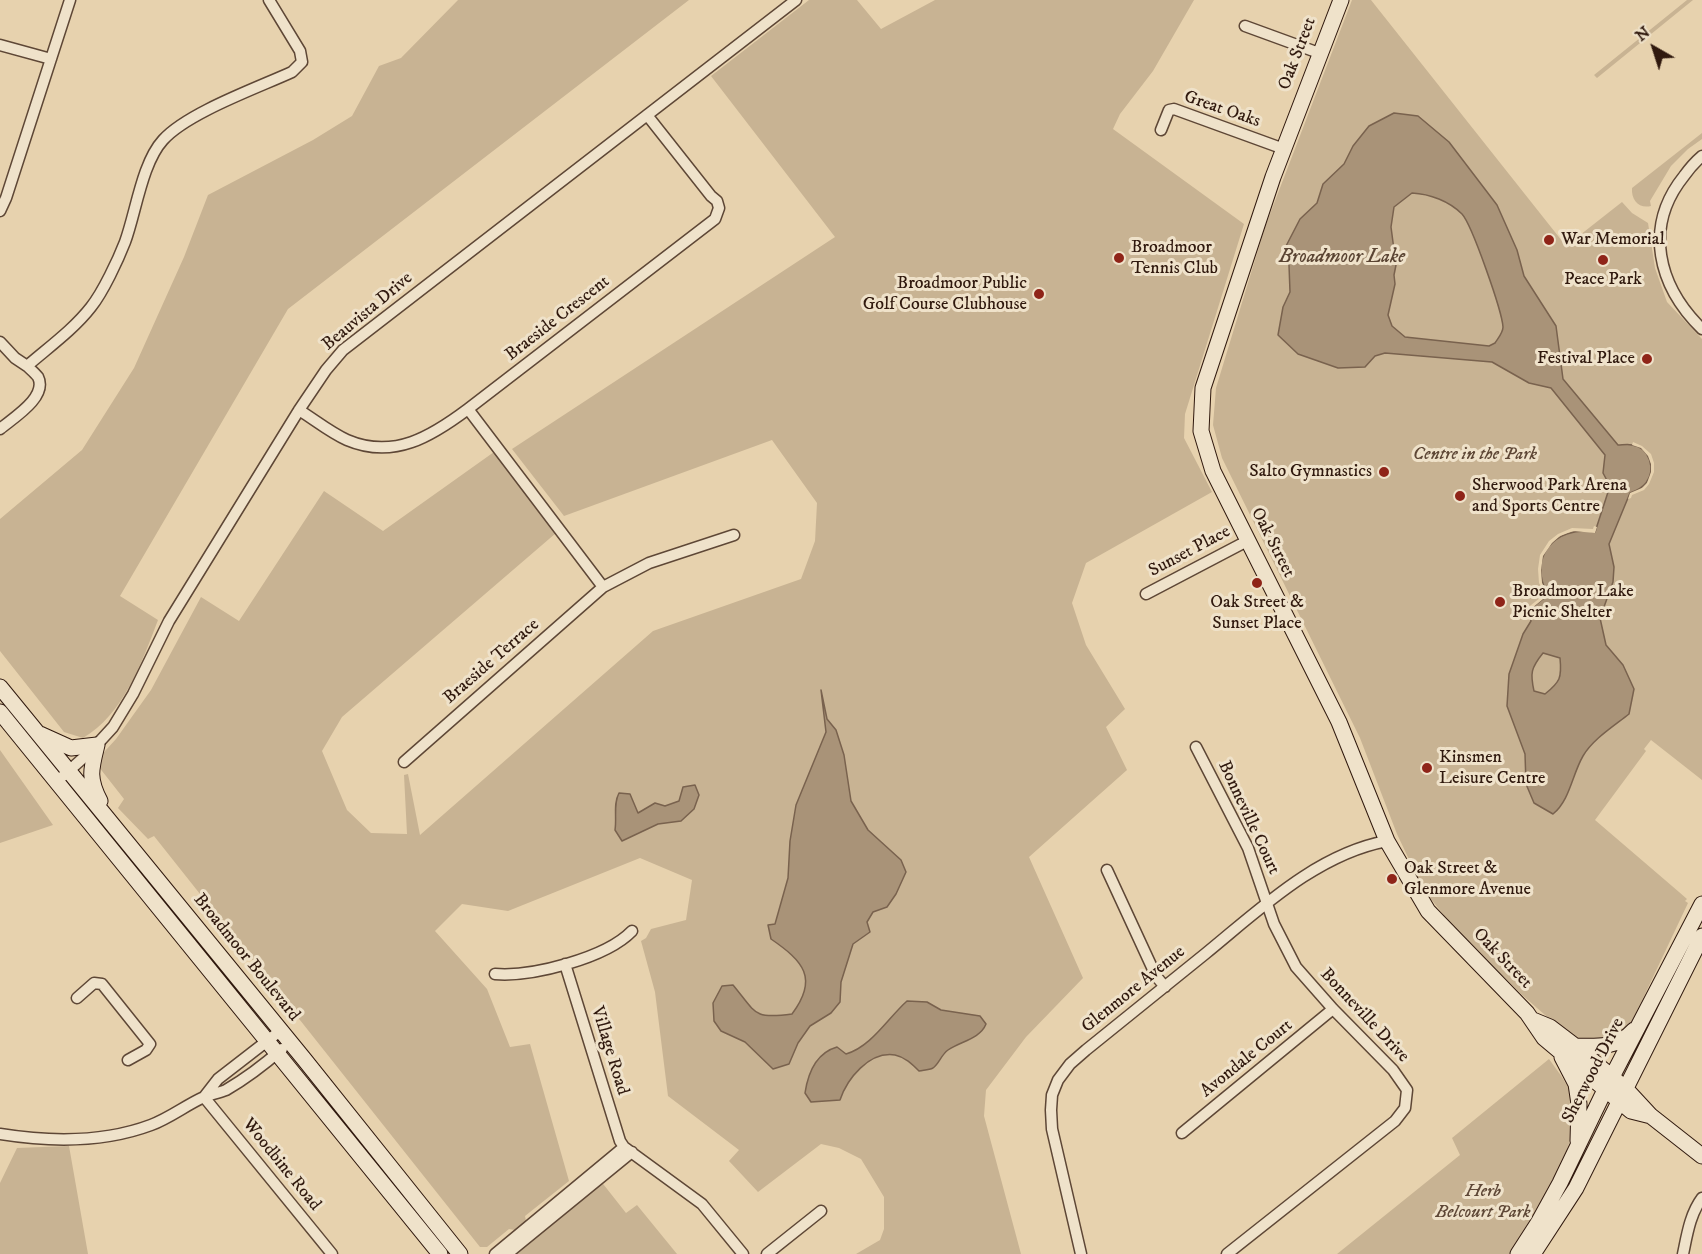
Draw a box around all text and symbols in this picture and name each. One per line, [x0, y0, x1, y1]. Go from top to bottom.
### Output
street label: Oak Street [1274, 15, 1322, 93]
north arrow [1624, 18, 1684, 78]
text: N [1631, 22, 1654, 46]
street label: Great Oaks [1181, 87, 1263, 133]
place label: War Memorial [1561, 229, 1665, 251]
marker: War Memorial [1542, 233, 1556, 247]
place label: Broadmoor Tennis Club [1131, 237, 1218, 280]
water label: Broadmoor Lake [1279, 246, 1405, 270]
marker: Broadmoor Tennis Club [1112, 251, 1126, 265]
marker: Peace Park [1596, 253, 1610, 267]
street label: Beauvista Drive [318, 268, 418, 356]
place label: Peace Park [1564, 269, 1642, 291]
street label: Braeside Crescent [502, 272, 614, 366]
place label: Broadmoor Public Golf Course Clubhouse [863, 273, 1027, 316]
marker: Broadmoor Public Golf Course Clubhouse [1032, 287, 1046, 301]
place label: Festival Place [1537, 348, 1635, 370]
marker: Festival Place [1640, 352, 1654, 366]
park label: Centre in the Park [1413, 444, 1537, 466]
place label: Salto Gymnastics [1249, 461, 1372, 483]
marker: Salto Gymnastics [1377, 465, 1391, 479]
place label: Sherwood Park Arena and Sports Centre [1472, 475, 1627, 518]
marker: Sherwood Park Arena and Sports Centre [1453, 489, 1467, 503]
street label: Oak Street [1245, 504, 1299, 582]
street label: Sunset Place [1146, 522, 1234, 582]
marker: Oak Street & Sunset Place [1250, 576, 1264, 590]
place label: Broadmoor Lake Picnic Shelter [1512, 581, 1634, 624]
place label: Oak Street & Sunset Place [1210, 592, 1304, 634]
marker: Broadmoor Lake Picnic Shelter [1493, 595, 1507, 609]
street label: Braeside Terrace [440, 615, 544, 709]
place label: Kinsmen Leisure Centre [1439, 747, 1545, 789]
street label: Bonneville Court [1212, 758, 1284, 878]
marker: Kinsmen Leisure Centre [1420, 761, 1434, 775]
place label: Oak Street & Glenmore Avenue [1404, 858, 1531, 900]
marker: Oak Street & Glenmore Avenue [1385, 872, 1399, 886]
street label: Broadmoor Boulevard [188, 890, 304, 1026]
street label: Oak Street [1468, 924, 1536, 994]
street label: Glenmore Avenue [1078, 942, 1190, 1038]
street label: Bonneville Drive [1315, 964, 1413, 1068]
street label: Village Road [585, 1004, 633, 1098]
street label: Avondale Court [1197, 1015, 1297, 1103]
street label: Sherwood Drive [1558, 1015, 1630, 1127]
street label: Woodbine Road [237, 1114, 325, 1216]
park label: Herb Belcourt Park [1435, 1181, 1531, 1224]

